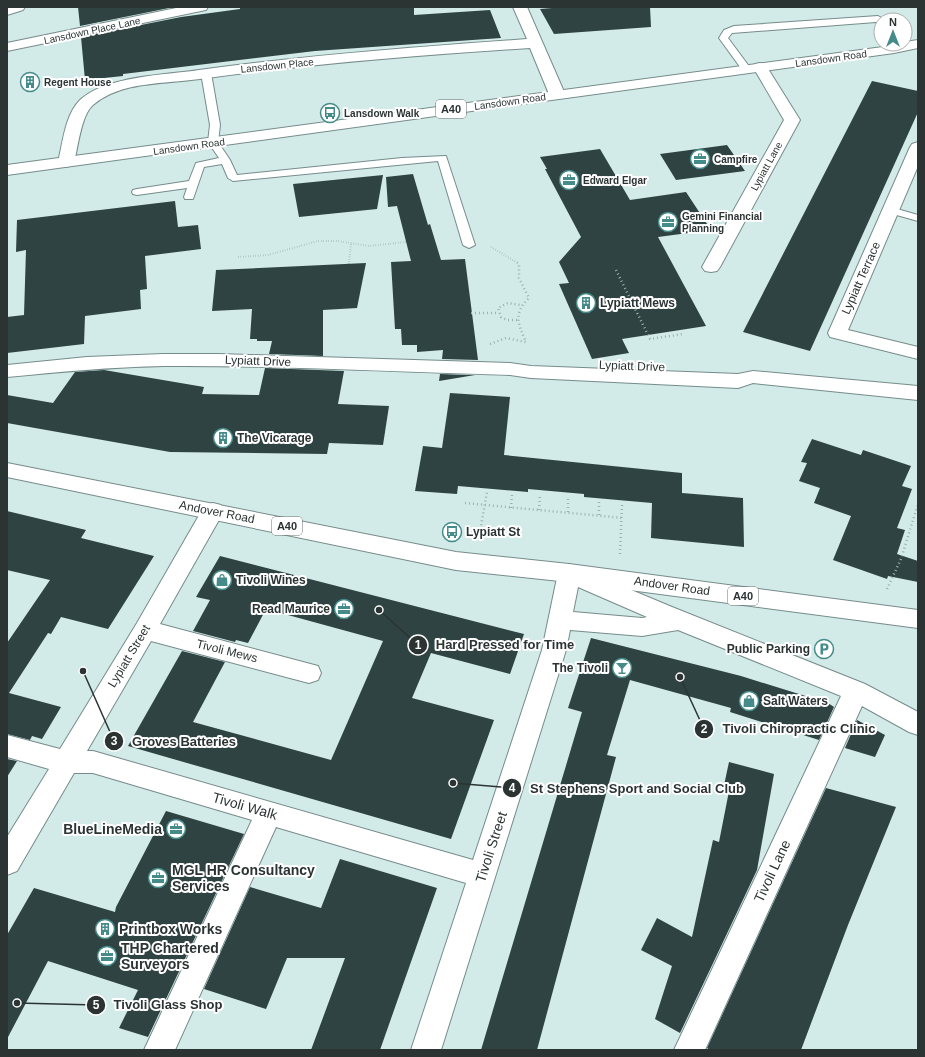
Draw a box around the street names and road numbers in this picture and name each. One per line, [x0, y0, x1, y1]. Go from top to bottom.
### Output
street label: Lansdown Place Lane [43, 15, 142, 46]
street label: Lansdown Road [795, 48, 868, 69]
street label: Lansdown Place [240, 56, 315, 75]
street label: Lansdown Road [474, 91, 547, 112]
road number: A40 [436, 100, 466, 118]
street label: Lansdown Road [153, 136, 226, 157]
street label: Lypiatt Lane [749, 140, 785, 193]
street label: Lypiatt Terrace [839, 239, 883, 316]
street label: Lypiatt Drive [225, 353, 292, 369]
street label: Lypiatt Drive [599, 358, 666, 374]
street label: Andover Road [178, 498, 256, 526]
road number: A40 [272, 517, 302, 535]
street label: Andover Road [633, 574, 711, 598]
road number: A40 [728, 587, 758, 605]
street label: Lypiatt Street [105, 622, 153, 690]
street label: Tivoli Mews [195, 637, 259, 665]
street label: Tivoli Walk [211, 789, 280, 823]
street label: Tivoli Street [472, 810, 510, 884]
street label: Tivoli Lane [751, 837, 794, 905]

